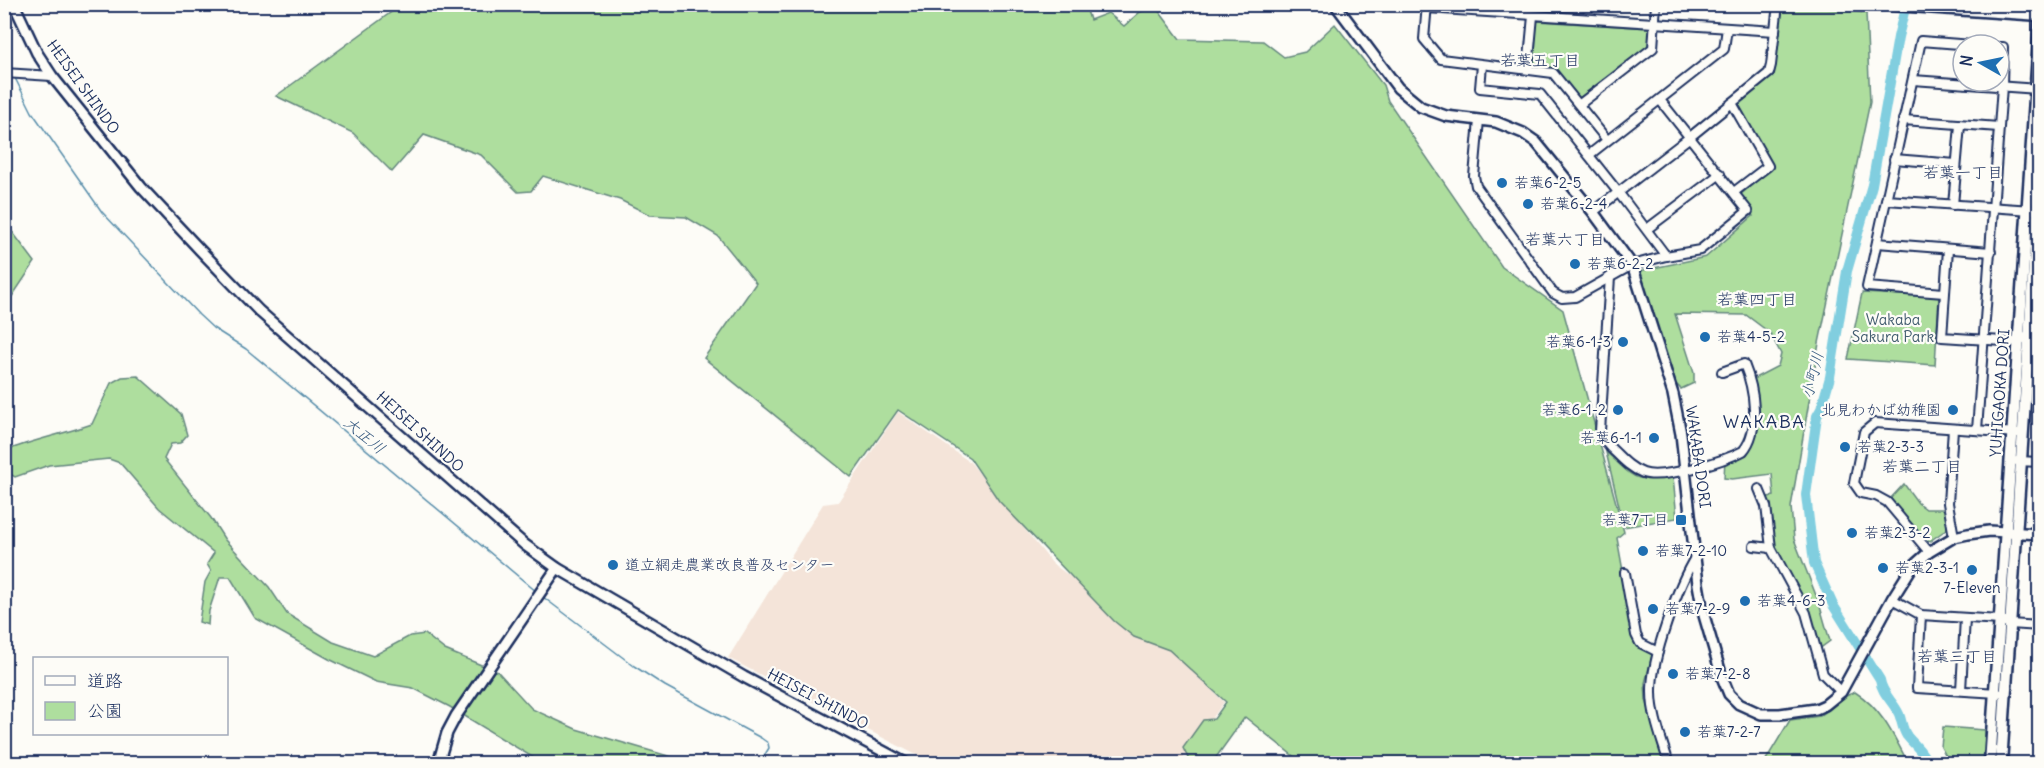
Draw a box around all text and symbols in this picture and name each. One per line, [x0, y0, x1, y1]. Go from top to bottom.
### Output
north arrow [1951, 33, 2011, 93]
street label: HEISEI SHINDO [43, 36, 124, 137]
district label: 若葉五丁目 [1500, 50, 1580, 70]
text: N [1955, 54, 1977, 68]
district label: 若葉一丁目 [1923, 162, 2003, 182]
place label: 若葉6-2-5 [1514, 173, 1581, 192]
marker: 若葉6-2-5 [1495, 176, 1509, 190]
place label: 若葉6-2-4 [1540, 194, 1608, 213]
marker: 若葉6-2-4 [1521, 197, 1535, 211]
district label: 若葉六丁目 [1525, 229, 1605, 249]
place label: 若葉6-2-2 [1587, 254, 1654, 273]
marker: 若葉6-2-2 [1568, 257, 1582, 271]
district label: 若葉四丁目 [1717, 289, 1797, 309]
park label: Wakaba Sakura Park [1852, 310, 1935, 346]
place label: 若葉4-5-2 [1717, 327, 1785, 346]
street label: YUHIGAOKA DORI [1986, 328, 2013, 458]
marker: 若葉4-5-2 [1698, 330, 1712, 344]
place label: 若葉6-1-3 [1546, 332, 1611, 351]
marker: 若葉6-1-3 [1616, 335, 1630, 349]
water label: 小町川 [1796, 349, 1828, 401]
street label: HEISEI SHINDO [372, 387, 468, 476]
place label: 若葉6-1-2 [1541, 400, 1606, 419]
place label: 北見わかば幼稚園 [1821, 400, 1941, 419]
marker: 若葉6-1-2 [1611, 403, 1625, 417]
marker: 北見わかば幼稚園 [1946, 403, 1960, 417]
street label: WAKABA DORI [1682, 405, 1715, 509]
district label: WAKABA [1723, 410, 1805, 433]
water label: 大正川 [340, 412, 390, 458]
place label: 若葉6-1-1 [1580, 428, 1642, 447]
marker: 若葉6-1-1 [1647, 431, 1661, 445]
place label: 若葉2-3-3 [1857, 437, 1924, 456]
marker: 若葉2-3-3 [1838, 440, 1852, 454]
district label: 若葉二丁目 [1882, 456, 1962, 476]
place label: 若葉7丁目 [1602, 510, 1669, 529]
marker: 若葉7丁目 [1674, 513, 1688, 527]
place label: 若葉2-3-2 [1864, 523, 1931, 542]
marker: 若葉2-3-2 [1845, 526, 1859, 540]
place label: 若葉7-2-10 [1655, 541, 1727, 560]
marker: 若葉7-2-10 [1636, 544, 1650, 558]
place label: 道立網走農業改良普及センター [625, 555, 834, 574]
marker: 道立網走農業改良普及センター [606, 558, 620, 572]
place label: 若葉2-3-1 [1895, 558, 1959, 577]
marker: 若葉2-3-1 [1876, 561, 1890, 575]
marker: 7-Eleven [1965, 563, 1979, 577]
place label: 7-Eleven [1943, 578, 2001, 597]
place label: 若葉4-6-3 [1757, 591, 1825, 610]
marker: 若葉4-6-3 [1738, 594, 1752, 608]
place label: 若葉7-2-9 [1665, 599, 1730, 618]
marker: 若葉7-2-9 [1646, 602, 1660, 616]
district label: 若葉三丁目 [1917, 646, 1997, 666]
legend [33, 657, 228, 735]
street label: HEISEI SHINDO [764, 664, 872, 733]
place label: 若葉7-2-8 [1685, 664, 1751, 683]
marker: 若葉7-2-8 [1666, 667, 1680, 681]
text: 道路 [87, 669, 123, 692]
text: 公園 [87, 699, 123, 722]
place label: 若葉7-2-7 [1697, 722, 1761, 741]
marker: 若葉7-2-7 [1678, 725, 1692, 739]

